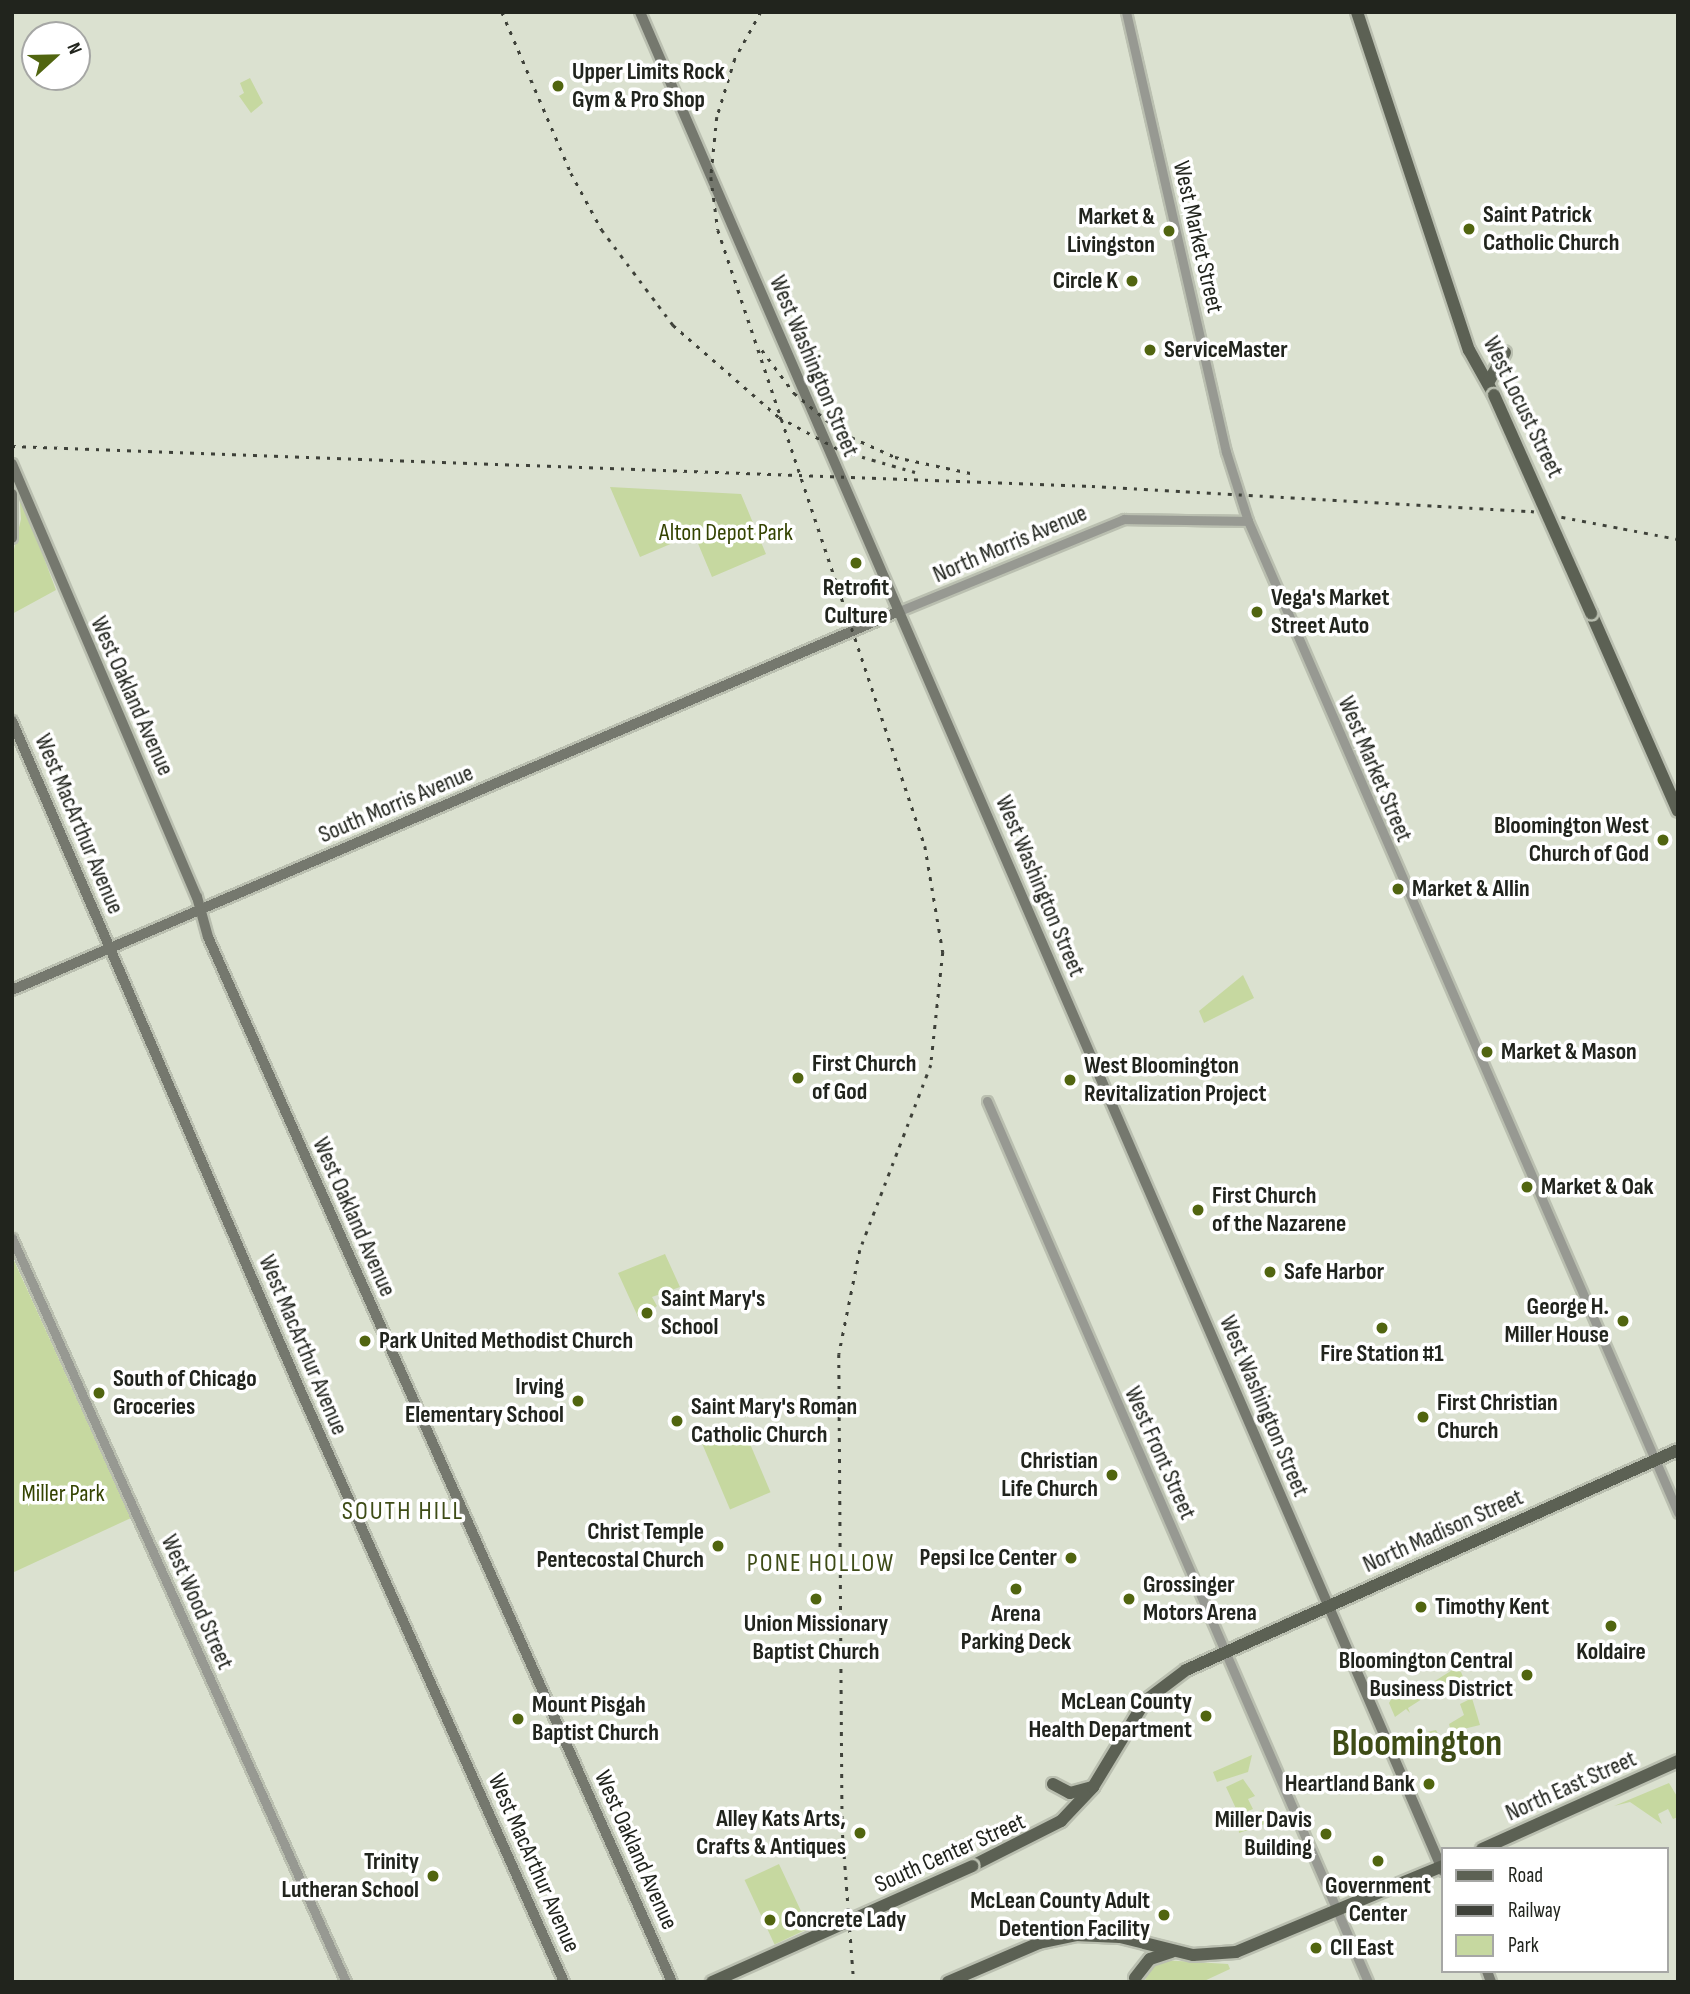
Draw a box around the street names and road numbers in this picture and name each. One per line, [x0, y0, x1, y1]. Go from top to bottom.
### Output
street label: West Market Street [1167, 158, 1229, 316]
street label: West Washington Street [763, 271, 865, 461]
street label: West Locust Street [1476, 332, 1570, 482]
street label: North Morris Avenue [929, 499, 1091, 589]
street label: West Oakland Avenue [84, 612, 180, 780]
street label: West Market Street [1331, 692, 1419, 846]
street label: West MacArthur Avenue [28, 730, 130, 918]
street label: South Morris Avenue [314, 758, 478, 850]
street label: West Washington Street [989, 791, 1091, 981]
street label: West Oakland Avenue [306, 1133, 402, 1301]
street label: West MacArthur Avenue [252, 1251, 354, 1439]
street label: West Washington Street [1213, 1311, 1315, 1501]
street label: West Front Street [1118, 1382, 1202, 1524]
street label: North Madison Street [1359, 1483, 1527, 1579]
street label: West Wood Street [155, 1530, 239, 1674]
street label: North East Street [1501, 1744, 1641, 1828]
street label: West Oakland Avenue [588, 1766, 684, 1934]
street label: West MacArthur Avenue [482, 1769, 586, 1957]
street label: South Center Street [870, 1807, 1030, 1899]

